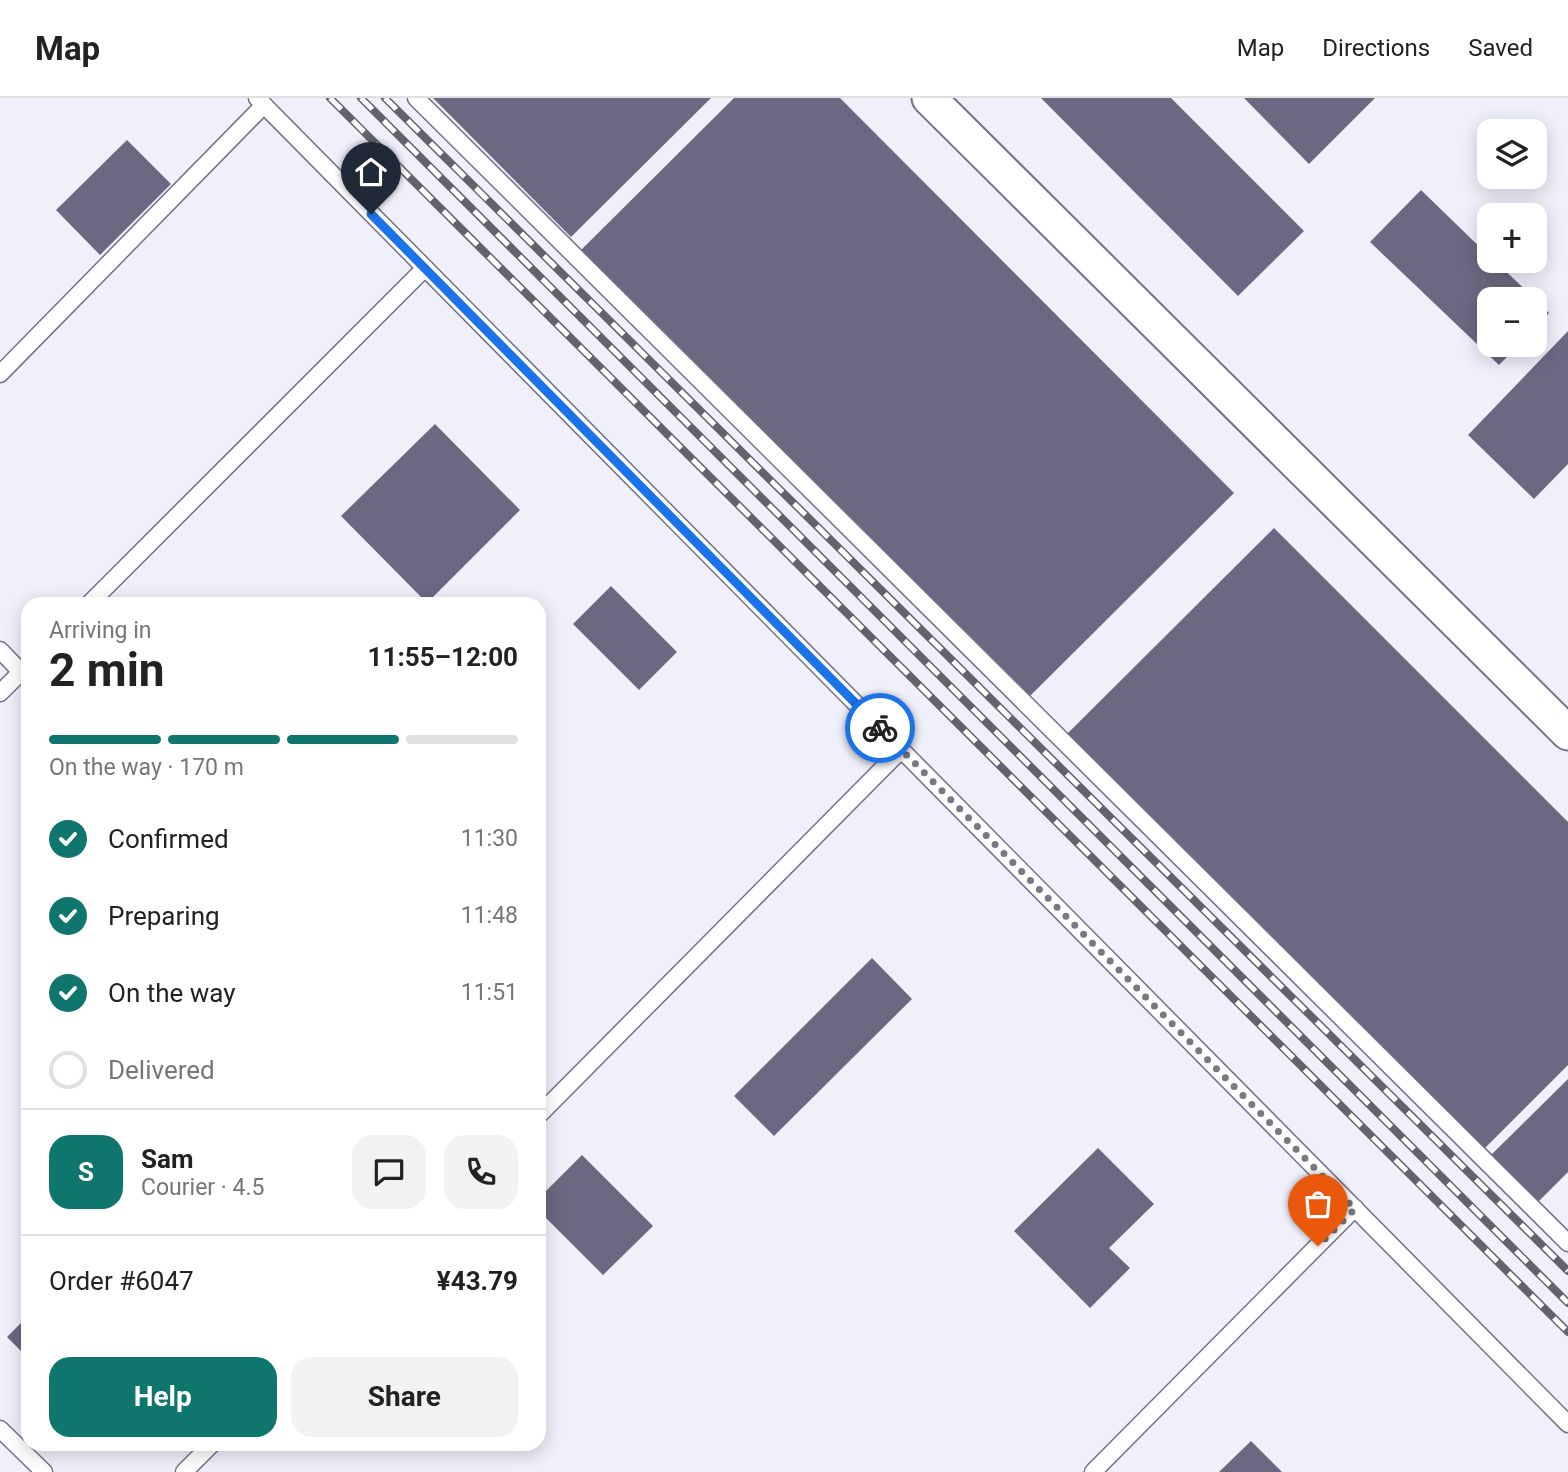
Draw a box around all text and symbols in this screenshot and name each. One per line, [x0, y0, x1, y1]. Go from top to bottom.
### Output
text: Map [35, 29, 100, 68]
text: Map [1237, 34, 1284, 62]
text: Directions [1322, 34, 1430, 62]
text: Saved [1468, 34, 1533, 62]
map controls [1477, 119, 1547, 357]
button: layers [1477, 119, 1547, 189]
pin [341, 142, 401, 214]
icon: home [352, 153, 390, 191]
button: + [1477, 203, 1547, 273]
button: − [1477, 287, 1547, 357]
text: Arriving in [49, 617, 152, 644]
text: 11:55–12:00 [368, 642, 518, 672]
text: 2 min [49, 643, 165, 697]
courier [845, 693, 915, 763]
icon: bike [861, 709, 899, 747]
text: On the way · 170 m [49, 754, 244, 781]
icon: check [49, 820, 87, 858]
text: Confirmed [108, 824, 229, 854]
text: 11:30 [461, 825, 518, 852]
icon: check [49, 897, 87, 935]
text: Preparing [108, 901, 220, 931]
text: 11:48 [461, 902, 518, 929]
icon: check [49, 974, 87, 1012]
text: On the way [108, 978, 236, 1008]
text: 11:51 [461, 979, 518, 1006]
text: Delivered [108, 1055, 215, 1085]
button: chat [352, 1135, 426, 1209]
button: phone [444, 1135, 518, 1209]
text: Sam [141, 1144, 193, 1174]
text: S [78, 1157, 94, 1187]
text: Courier · 4.5 [141, 1174, 264, 1201]
pin [1288, 1174, 1348, 1246]
icon: bag [1299, 1185, 1337, 1223]
text: Order #6047 [49, 1266, 194, 1296]
text: ¥43.79 [437, 1266, 518, 1296]
button: Help [49, 1357, 277, 1437]
button: Share [291, 1357, 518, 1437]

